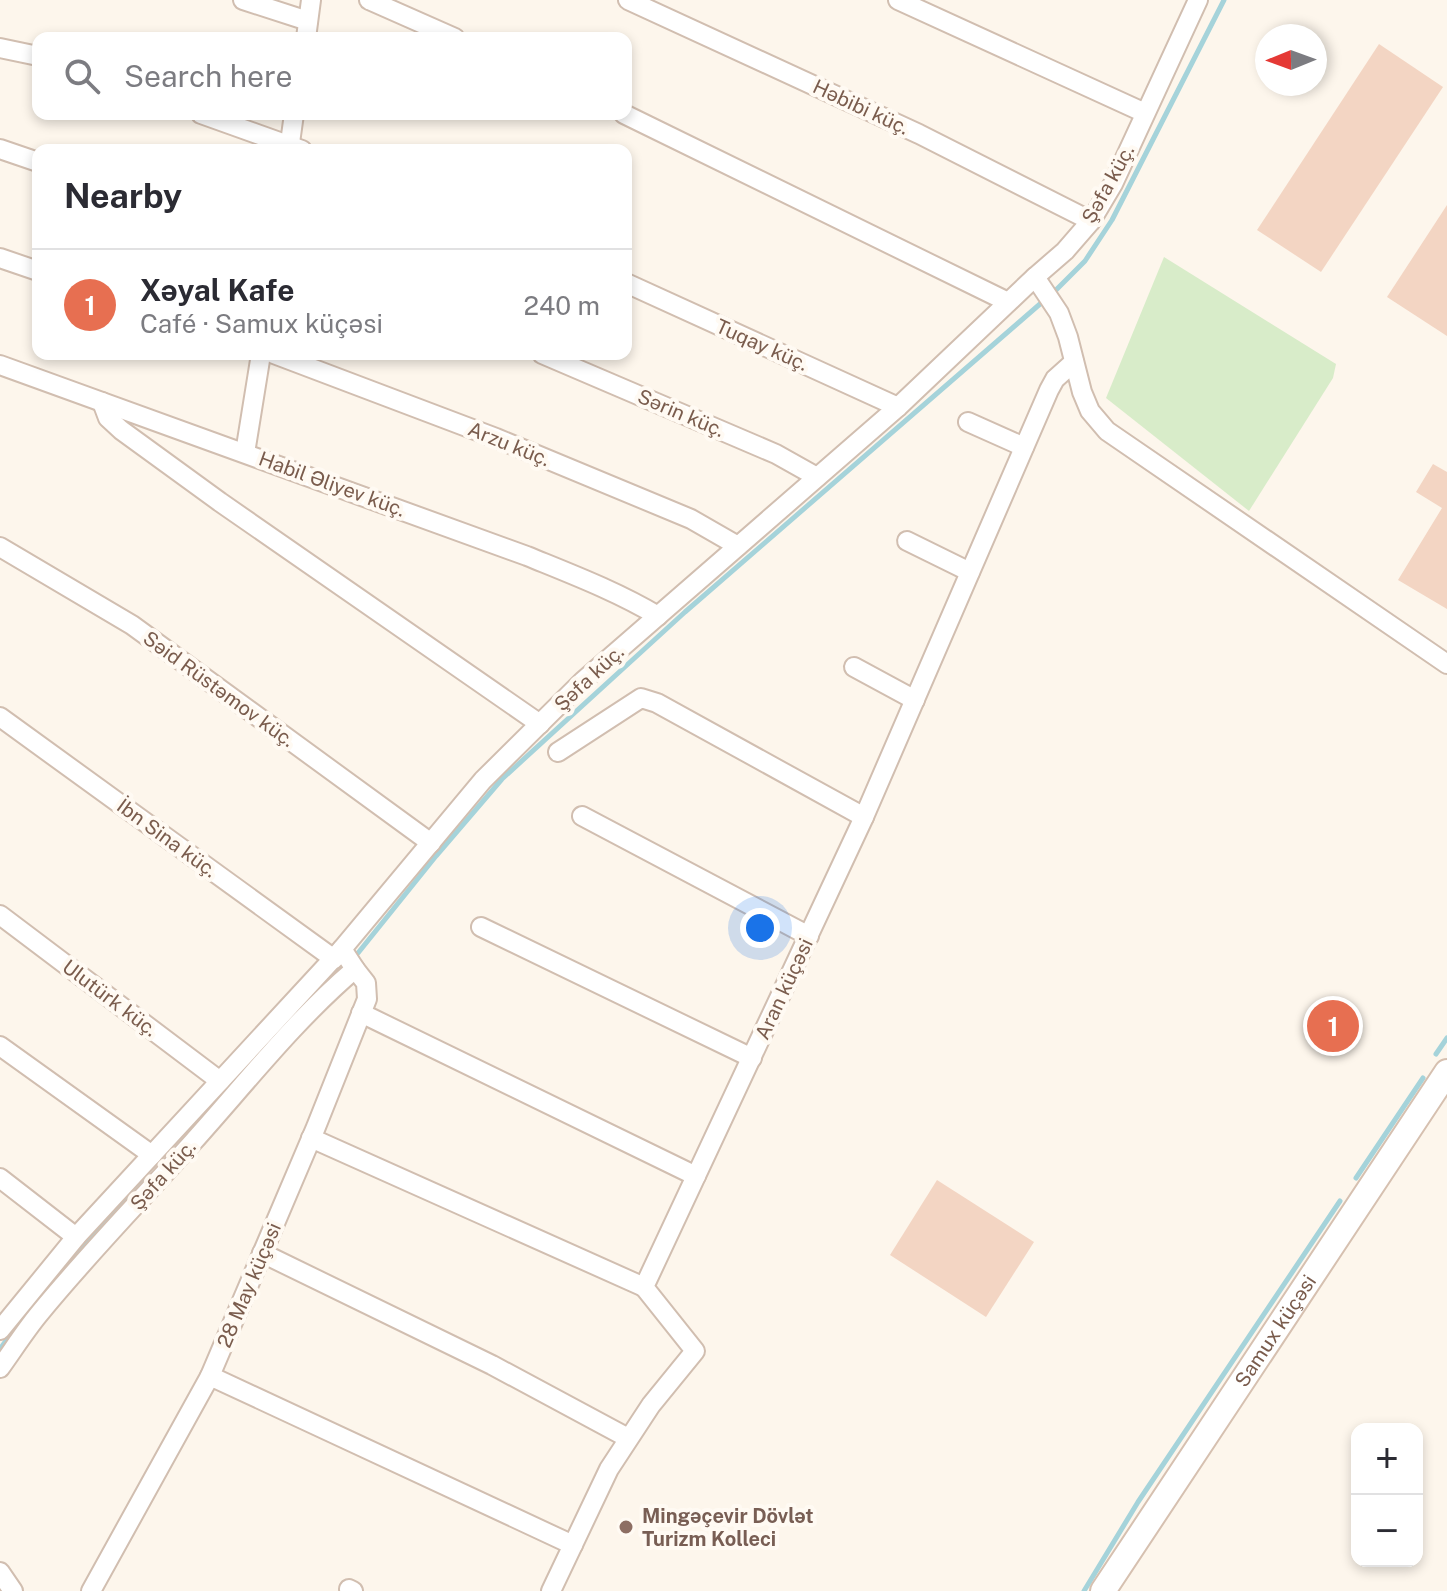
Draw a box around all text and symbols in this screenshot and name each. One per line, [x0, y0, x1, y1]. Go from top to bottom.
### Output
north arrow [1255, 24, 1327, 96]
search box [32, 32, 632, 120]
icon: search [60, 54, 104, 98]
text: Search here [124, 58, 292, 94]
street label: Həbibi küç. [809, 74, 913, 140]
street label: Şəfa küç. [1077, 140, 1139, 228]
text: Nearby [64, 176, 182, 216]
text: Xəyal Kafe [140, 272, 294, 308]
text: 1 [84, 290, 96, 321]
text: 240 m [523, 290, 600, 321]
text: Café · Samux küçəsi [140, 308, 383, 339]
street label: Tuqay küç. [712, 314, 812, 376]
street label: Sərin küç. [634, 384, 728, 442]
street label: Arzu küç. [465, 417, 553, 471]
street label: Habil Əliyev küç. [255, 446, 409, 522]
street label: Səid Rüstəmov küç. [139, 626, 299, 752]
street label: Şəfa küç. [549, 640, 629, 716]
street label: İbn Sina küç. [112, 794, 222, 882]
your location [740, 908, 780, 948]
street label: Aran küçəsi [750, 935, 818, 1043]
street label: Ulutürk küç. [58, 955, 162, 1041]
pin: 1 [1307, 996, 1359, 1056]
street label: Şəfa küç. [125, 1135, 201, 1215]
street label: 28 May küçəsi [212, 1219, 286, 1351]
street label: Samux küçəsi [1230, 1270, 1321, 1391]
map controls [1351, 1423, 1423, 1567]
button: + [1351, 1423, 1423, 1495]
button: − [1351, 1495, 1423, 1567]
place label: Mingəçevir Dövlət Turizm Kolleci [642, 1504, 814, 1551]
marker: Mingəçevir Dövlət Turizm Kolleci [617, 1518, 635, 1536]

